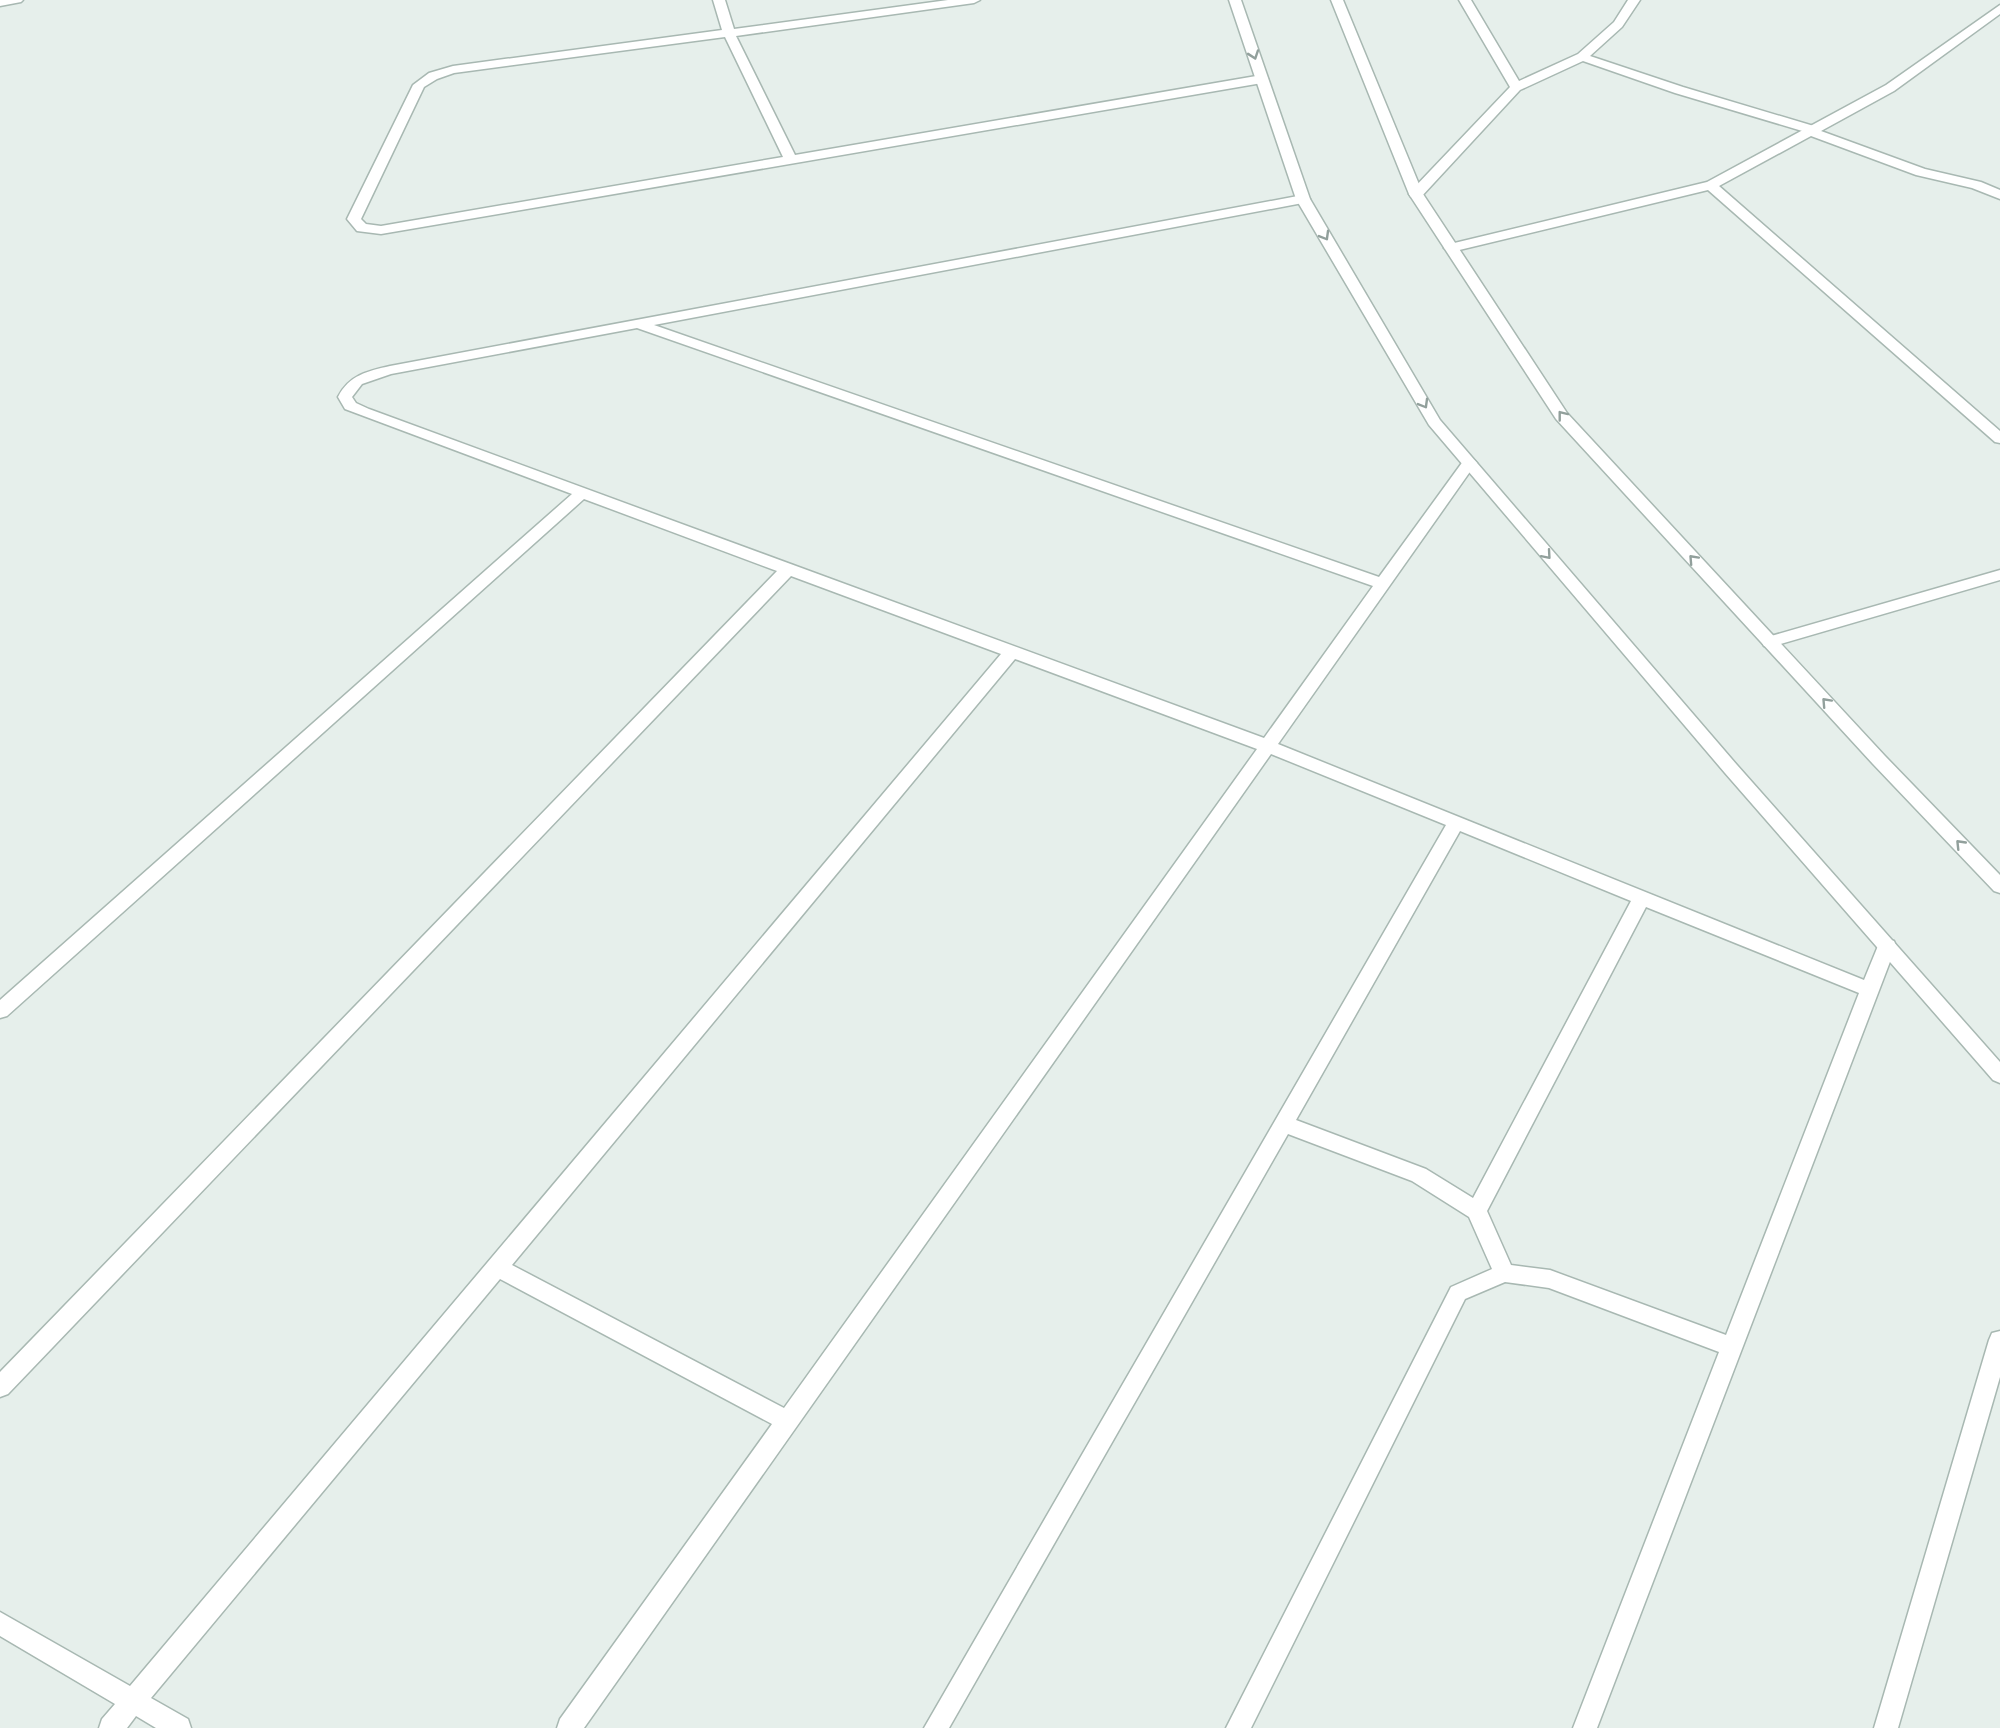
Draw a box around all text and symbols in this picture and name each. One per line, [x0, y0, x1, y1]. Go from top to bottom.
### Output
one-way arrow [1246, 49, 1259, 60]
one-way arrow [1317, 230, 1329, 240]
one-way arrow [1416, 398, 1428, 408]
one-way arrow [1558, 411, 1569, 422]
one-way arrow [1540, 548, 1551, 559]
one-way arrow [1690, 555, 1701, 566]
one-way arrow [1822, 699, 1833, 709]
one-way arrow [1956, 841, 1967, 852]

